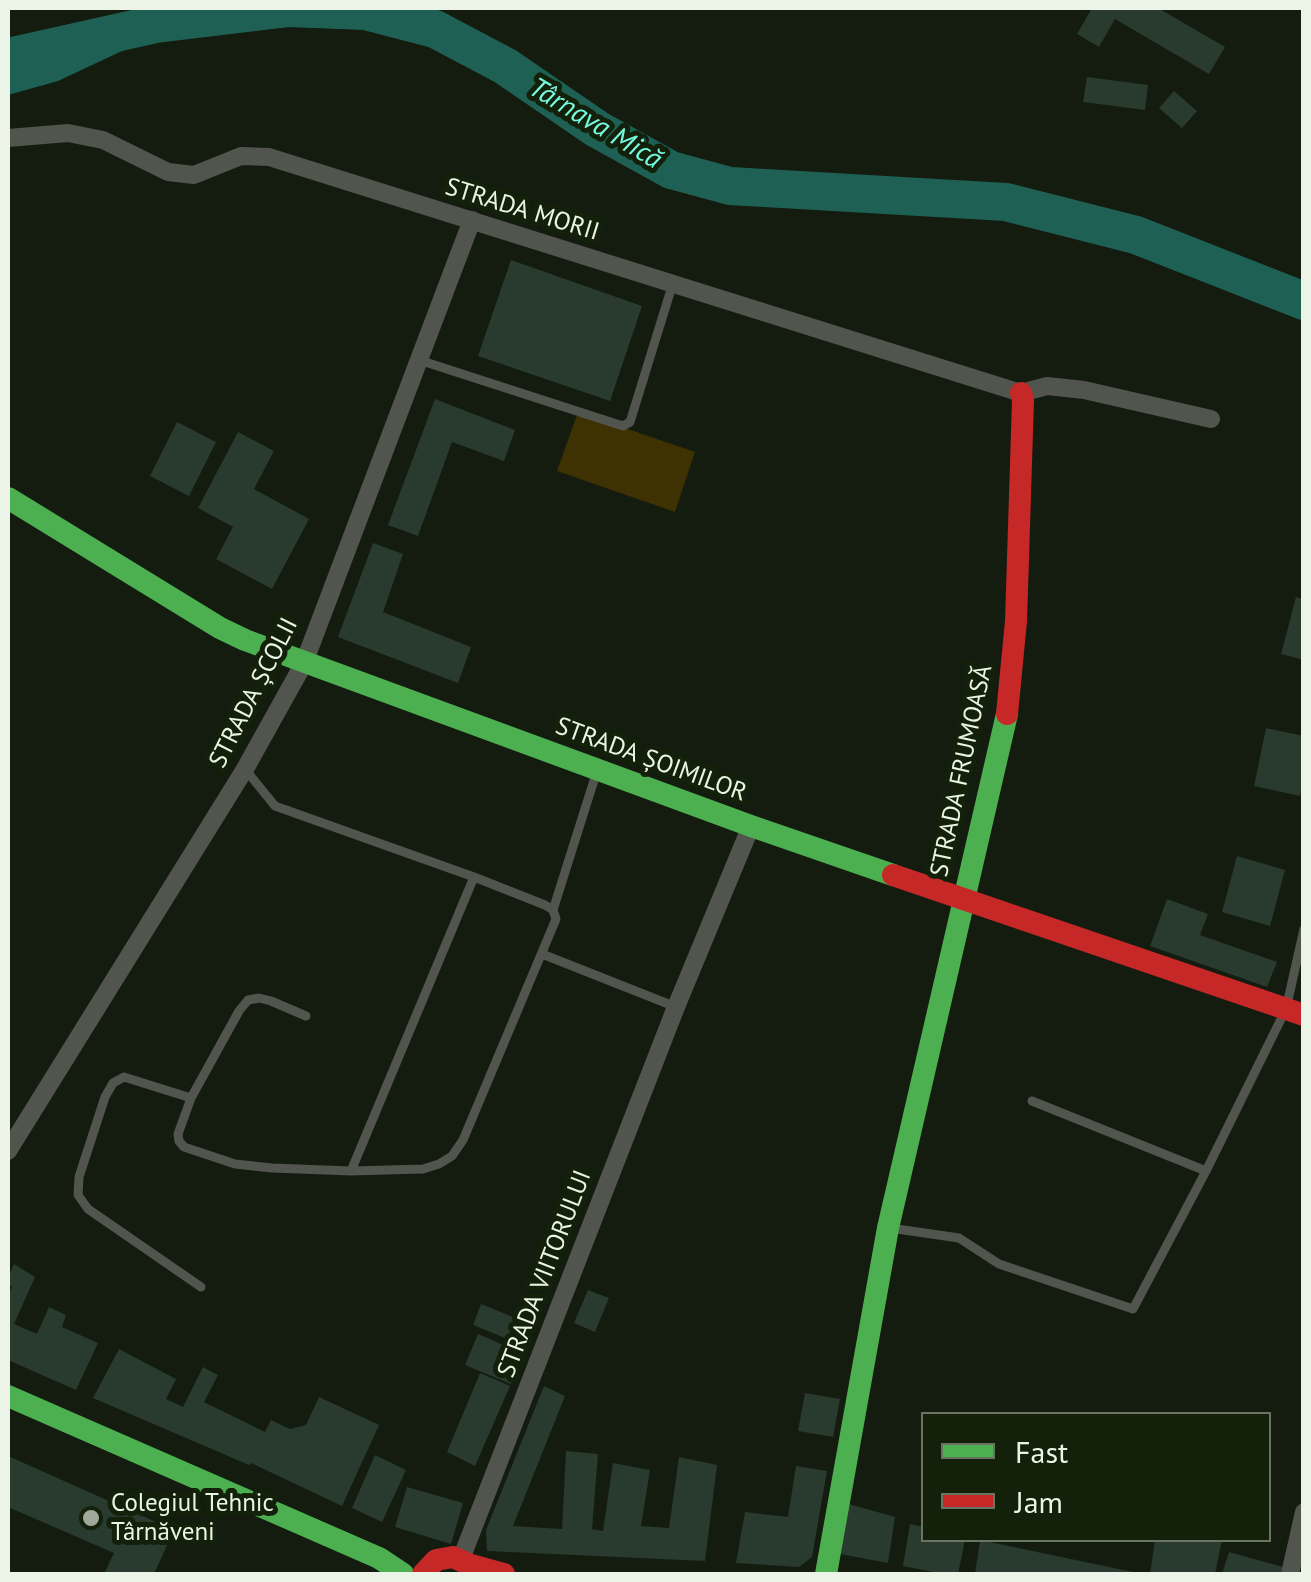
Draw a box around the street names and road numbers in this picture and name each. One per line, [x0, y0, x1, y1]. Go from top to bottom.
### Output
street label: STRADA MORII [441, 172, 603, 248]
street label: STRADA ȘCOLII [203, 613, 305, 773]
street label: STRADA FRUMOASĂ [925, 662, 999, 880]
street label: STRADA ȘOIMILOR [551, 712, 751, 808]
street label: STRADA VIITORULUI [492, 1166, 598, 1382]

